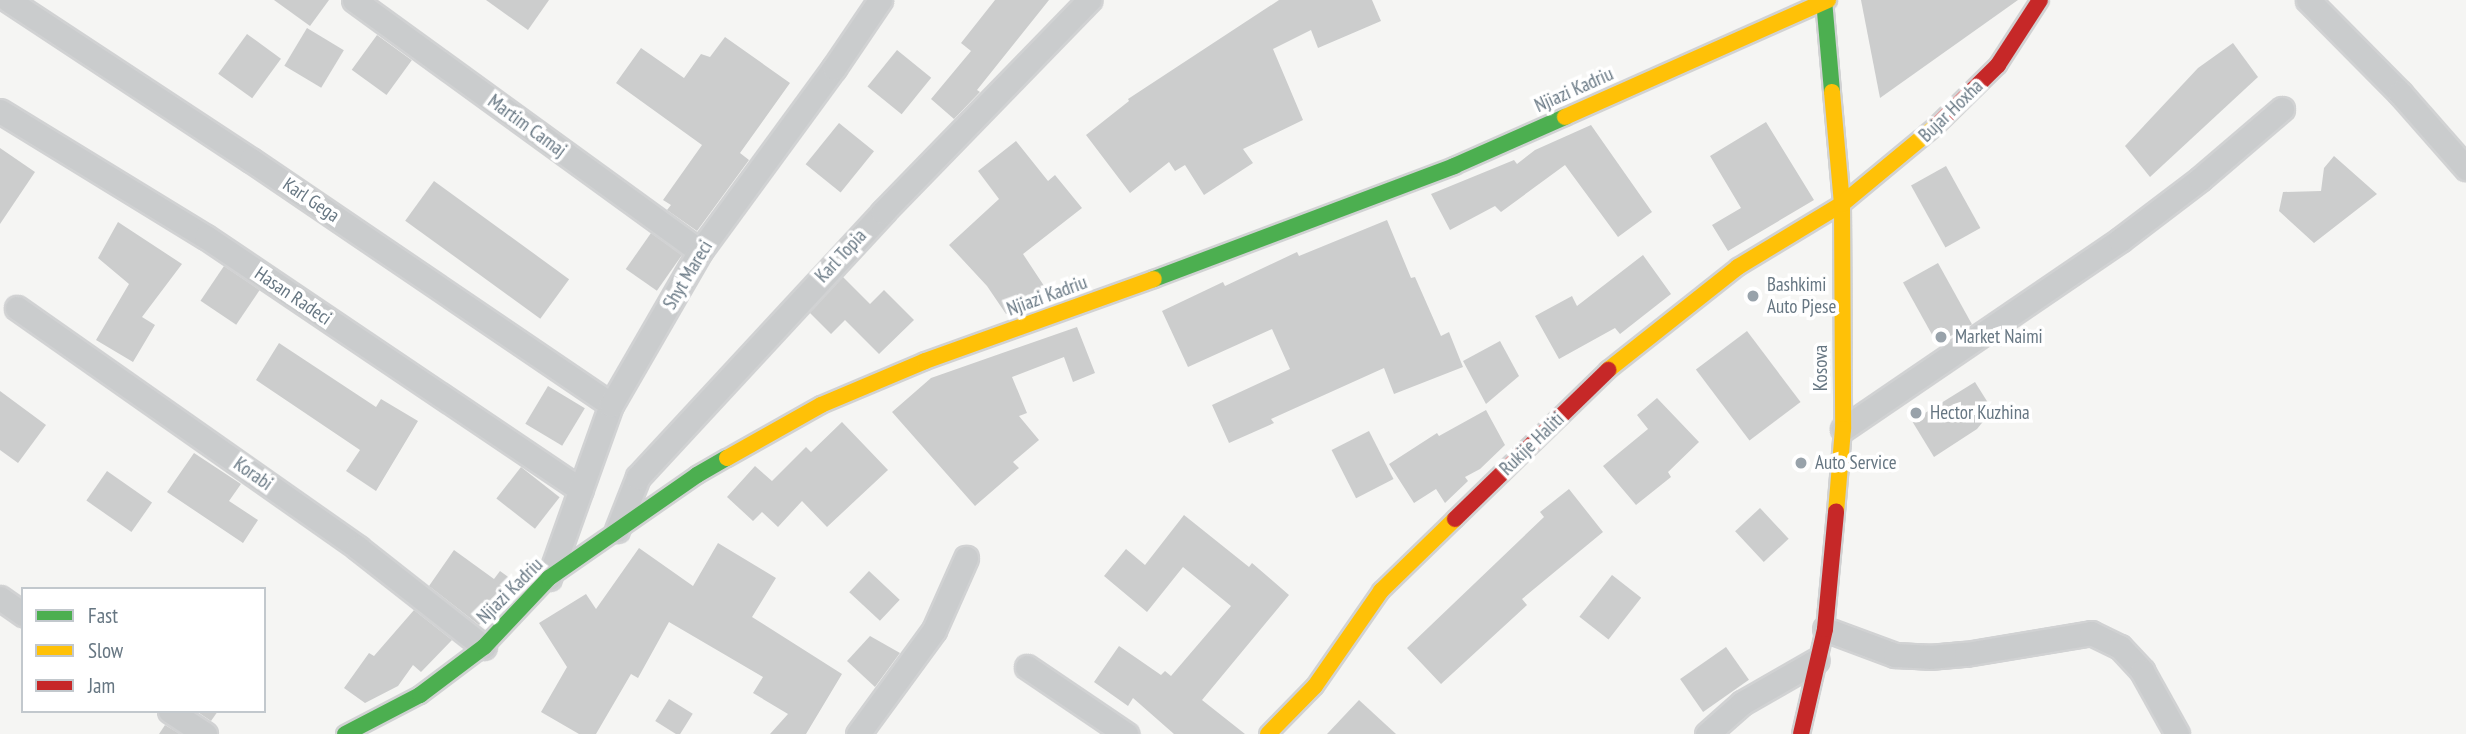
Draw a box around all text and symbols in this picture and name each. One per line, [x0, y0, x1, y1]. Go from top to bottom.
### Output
street label: Njiazi Kadriu [1531, 63, 1617, 117]
street label: Bujar Hoxha [1914, 75, 1988, 147]
street label: Martim Camaj [483, 90, 571, 162]
street label: Karl Gega [278, 173, 344, 227]
street label: Karl Topia [811, 224, 871, 288]
street label: Shyt Mareci [659, 236, 717, 314]
street label: Hasan Radeci [250, 262, 336, 330]
street label: Njiazi Kadriu [1004, 271, 1090, 321]
place label: Bashkimi Auto Pjese [1767, 274, 1836, 318]
marker: Bashkimi Auto Pjese [1745, 288, 1761, 304]
place label: Market Naimi [1955, 326, 2043, 348]
marker: Market Naimi [1933, 329, 1949, 345]
street label: Kosova [1810, 345, 1832, 391]
place label: Hector Kuzhina [1930, 402, 2030, 424]
marker: Hector Kuzhina [1908, 405, 1924, 421]
street label: Rukije Haliti [1495, 408, 1569, 480]
place label: Auto Service [1815, 452, 1897, 474]
street label: Korabi [229, 453, 277, 495]
marker: Auto Service [1793, 455, 1809, 471]
street label: Njiazi Kadriu [472, 553, 548, 629]
legend [21, 587, 266, 713]
text: Fast [88, 602, 118, 629]
text: Slow [88, 637, 123, 664]
text: Jam [88, 672, 115, 699]

